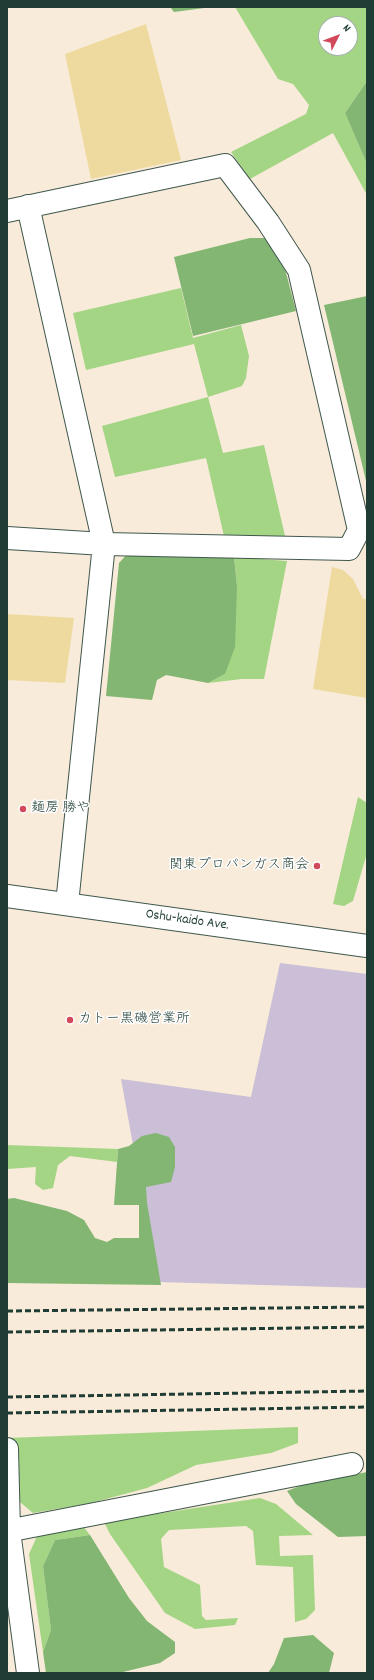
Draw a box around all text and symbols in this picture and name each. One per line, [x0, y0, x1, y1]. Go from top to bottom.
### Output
north arrow [318, 16, 358, 56]
text: N [338, 21, 354, 36]
place label: 麺房 勝や [31, 801, 90, 817]
marker: 麺房 勝や [18, 804, 28, 814]
place label: 関東プロパンガス商会 [169, 858, 309, 874]
marker: 関東プロパンガス商会 [312, 861, 322, 871]
street label: Oshu-kaido Ave. [144, 907, 230, 935]
place label: カトー黒磯営業所 [78, 1012, 190, 1028]
marker: カトー黒磯営業所 [65, 1015, 75, 1025]

